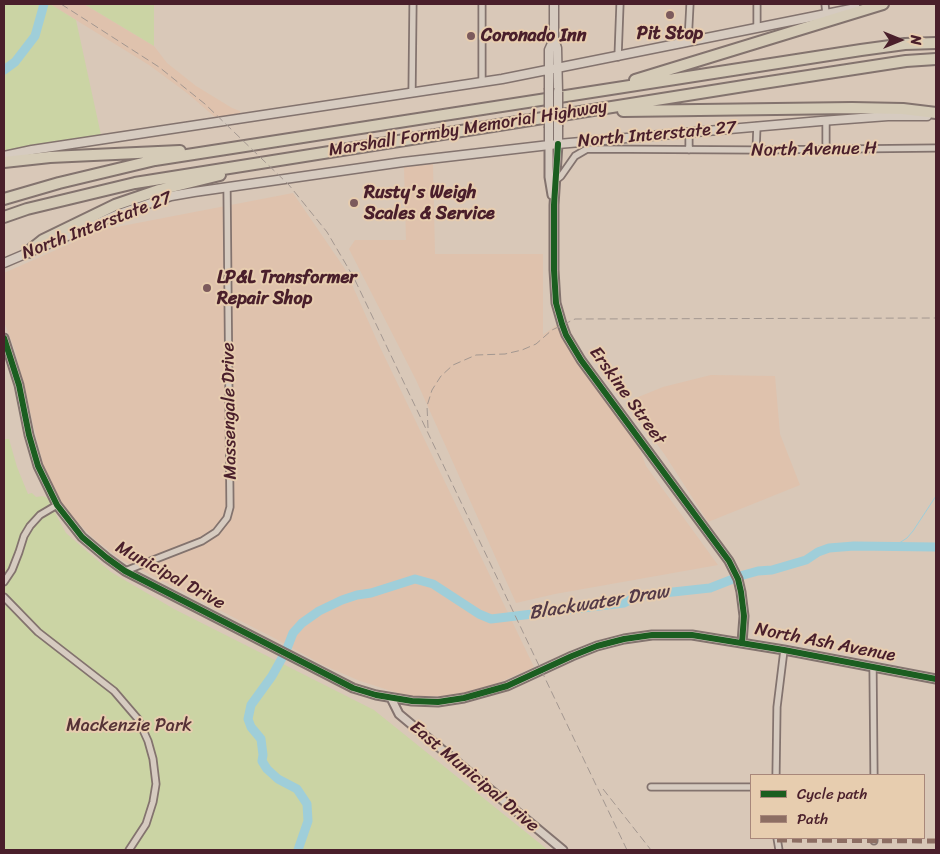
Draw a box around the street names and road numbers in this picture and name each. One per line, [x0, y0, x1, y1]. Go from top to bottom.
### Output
street label: Marshall Formby Memorial Highway [327, 96, 609, 162]
street label: North Interstate 27 [577, 117, 737, 153]
street label: North Avenue H [751, 138, 877, 162]
street label: North Interstate 27 [19, 187, 175, 265]
street label: Massengale Drive [218, 342, 242, 480]
street label: Erskine Street [584, 343, 670, 449]
street label: Municipal Drive [111, 537, 229, 615]
street label: North Ash Avenue [753, 619, 897, 667]
street label: East Municipal Drive [405, 717, 543, 837]

